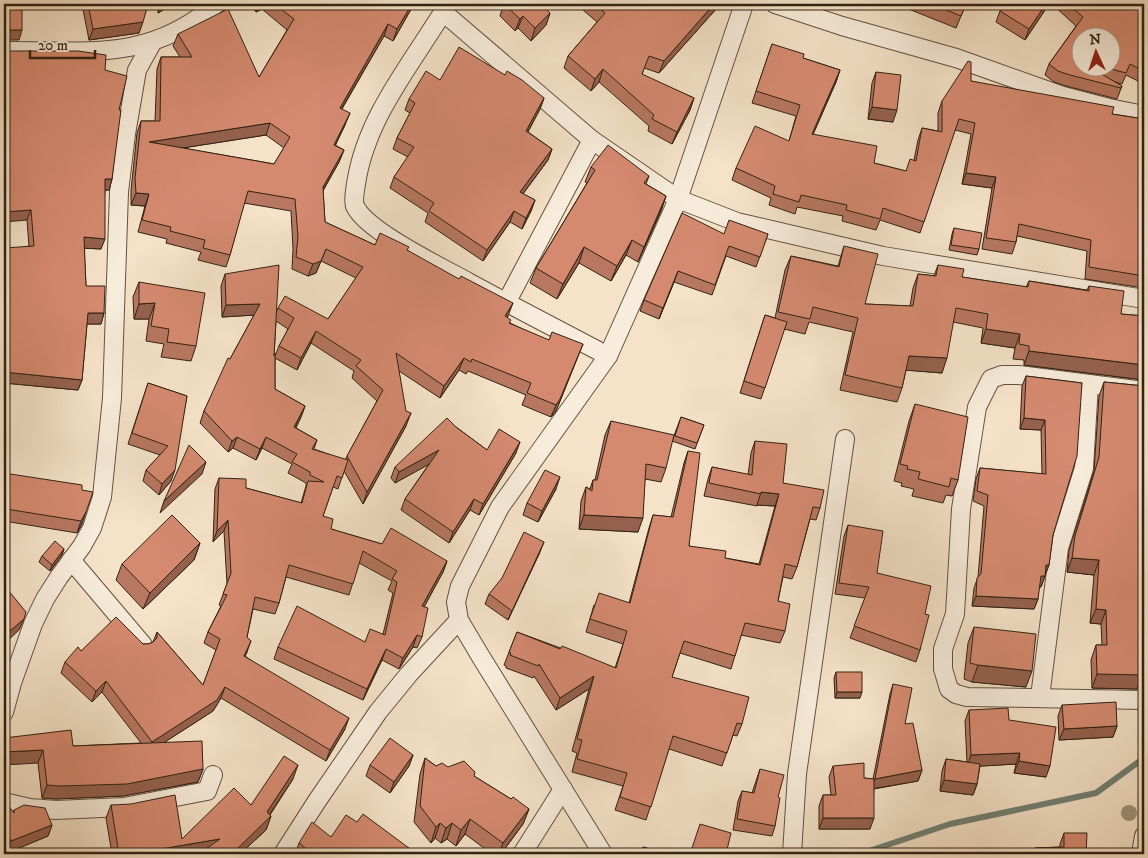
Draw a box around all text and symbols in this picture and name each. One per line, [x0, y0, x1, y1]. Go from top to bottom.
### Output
scale bar [30, 28, 95, 60]
north arrow [1070, 28, 1120, 78]
text: N [1089, 31, 1102, 49]
text: 20 m [38, 36, 68, 55]

